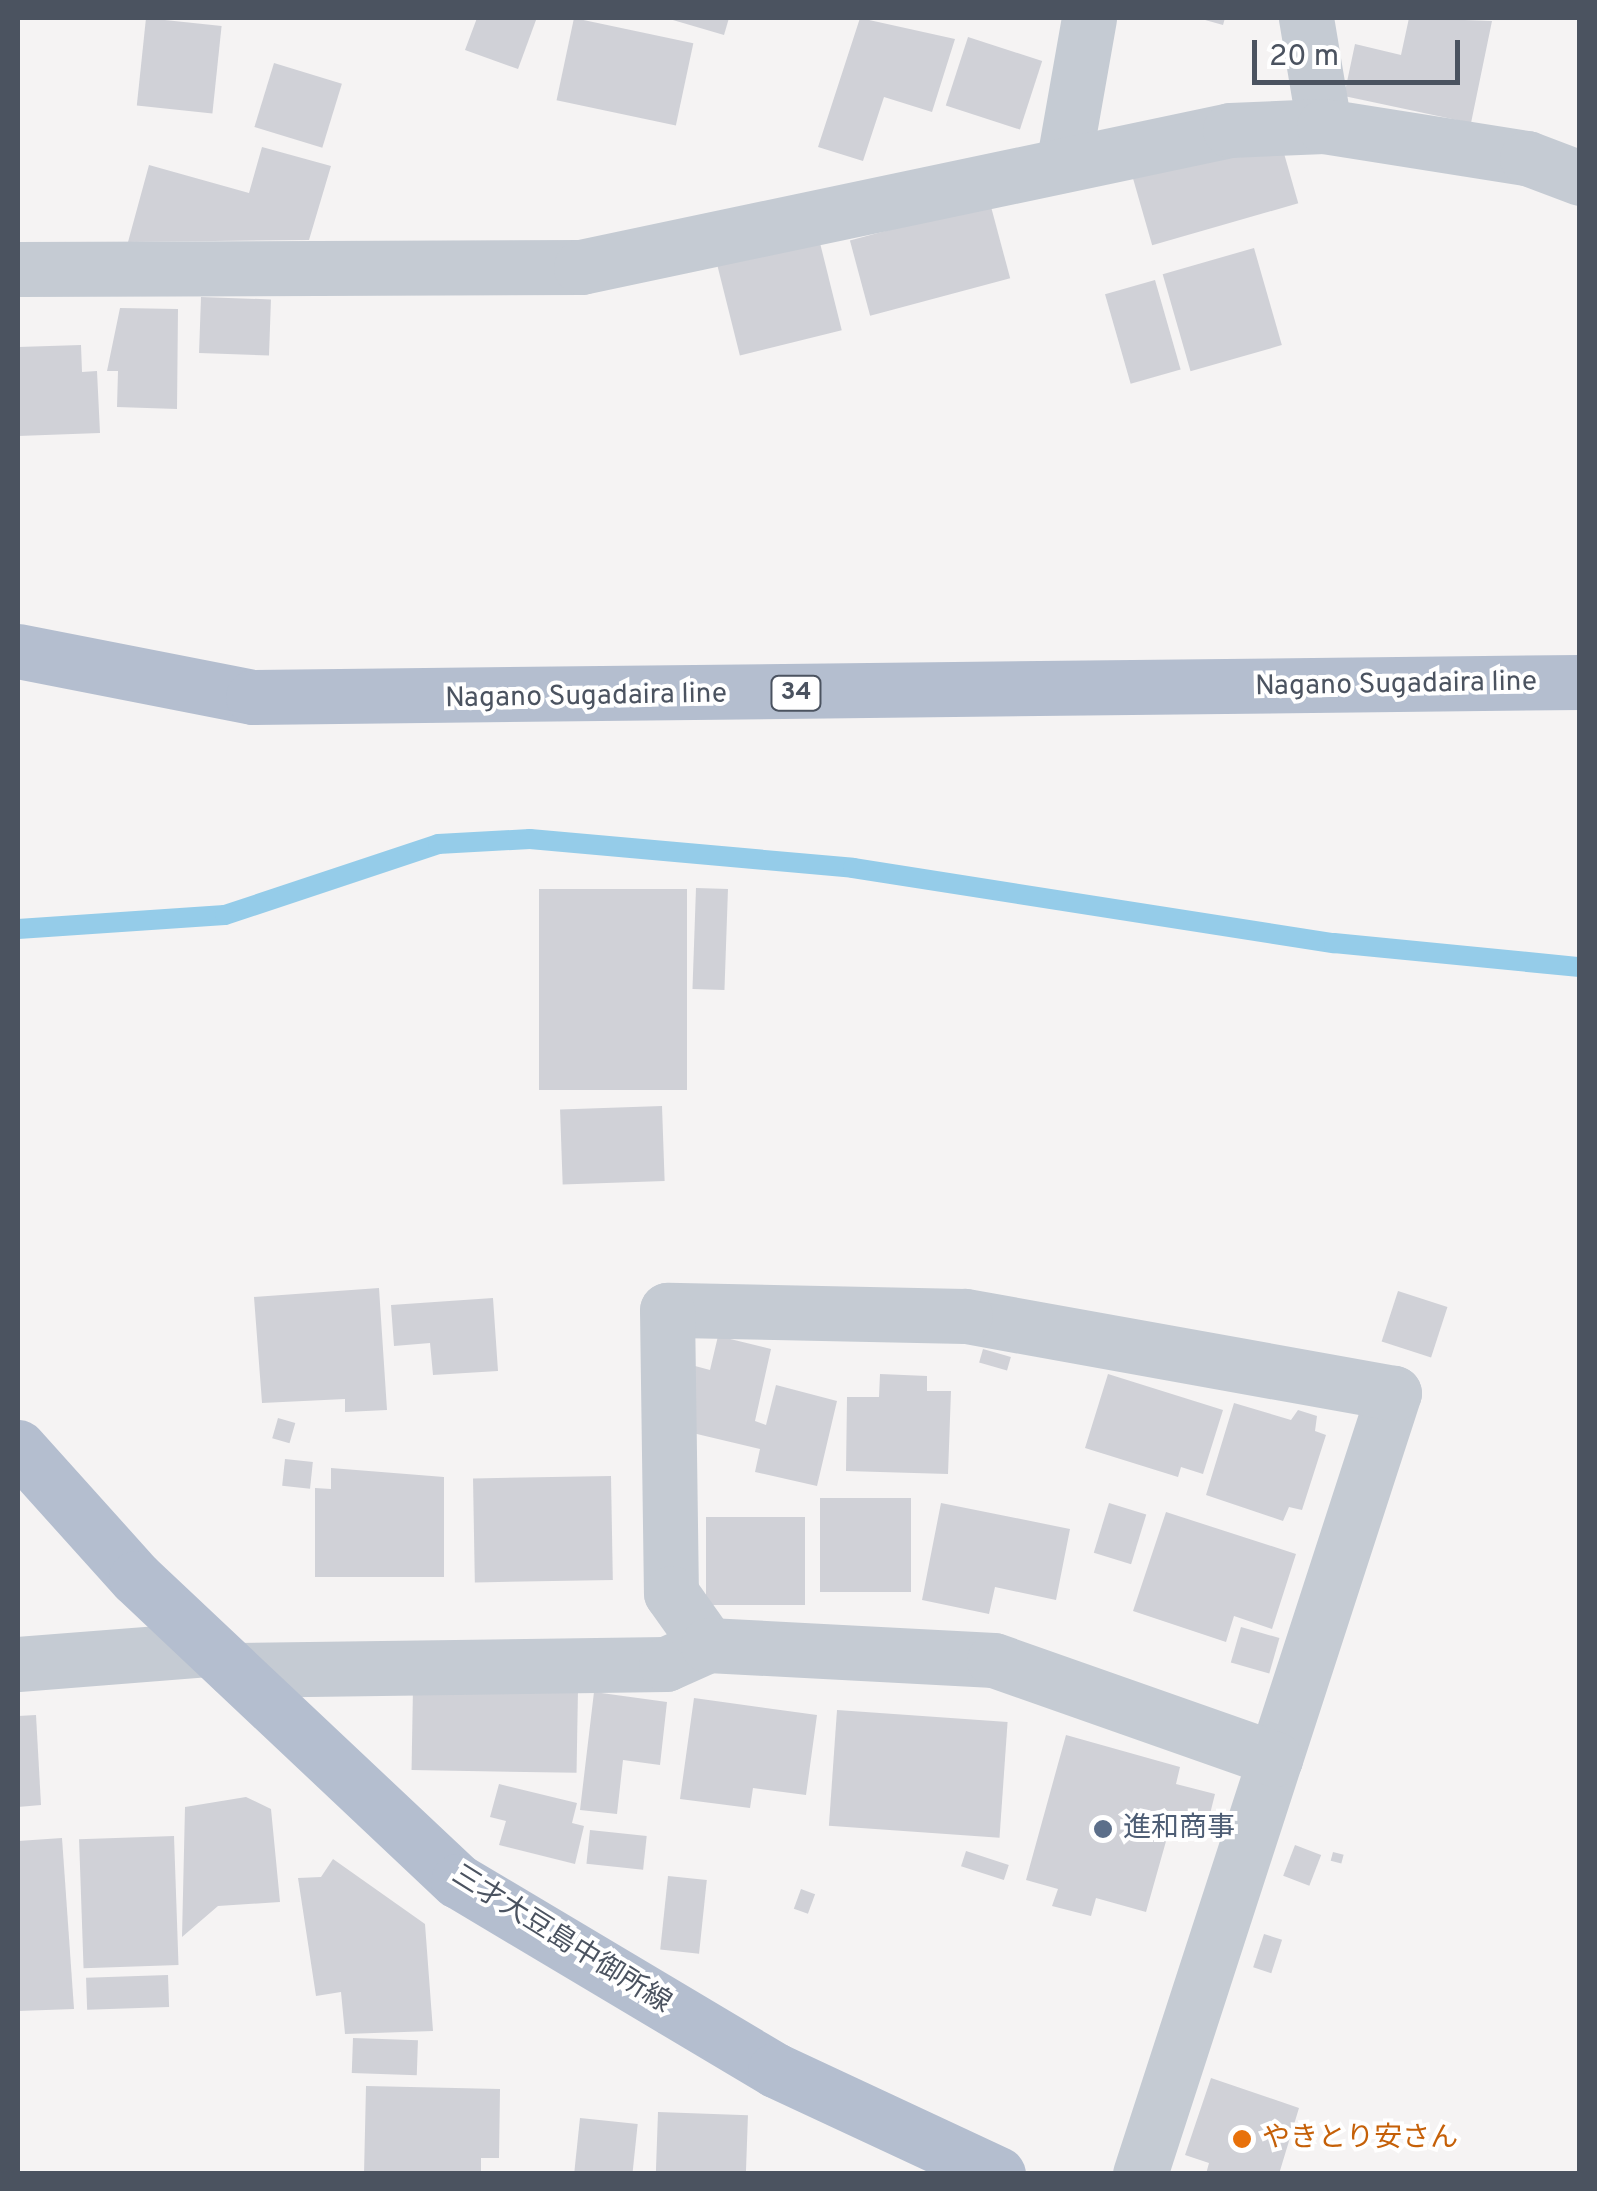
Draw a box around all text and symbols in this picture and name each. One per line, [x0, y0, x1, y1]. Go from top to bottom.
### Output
scale bar [1257, 20, 1464, 82]
text: 20 m [1269, 39, 1339, 76]
street label: Nagano Sugadaira line [1255, 666, 1537, 704]
road number: 34 [768, 673, 824, 713]
street label: Nagano Sugadaira line [445, 678, 727, 716]
place label: 進和商事 [1123, 1812, 1235, 1846]
marker: 進和商事 [1092, 1818, 1114, 1840]
street label: 三才大豆島中御所線 [445, 1859, 677, 2021]
place label: やきとり安さん [1262, 2122, 1458, 2156]
marker: やきとり安さん [1231, 2128, 1253, 2150]

